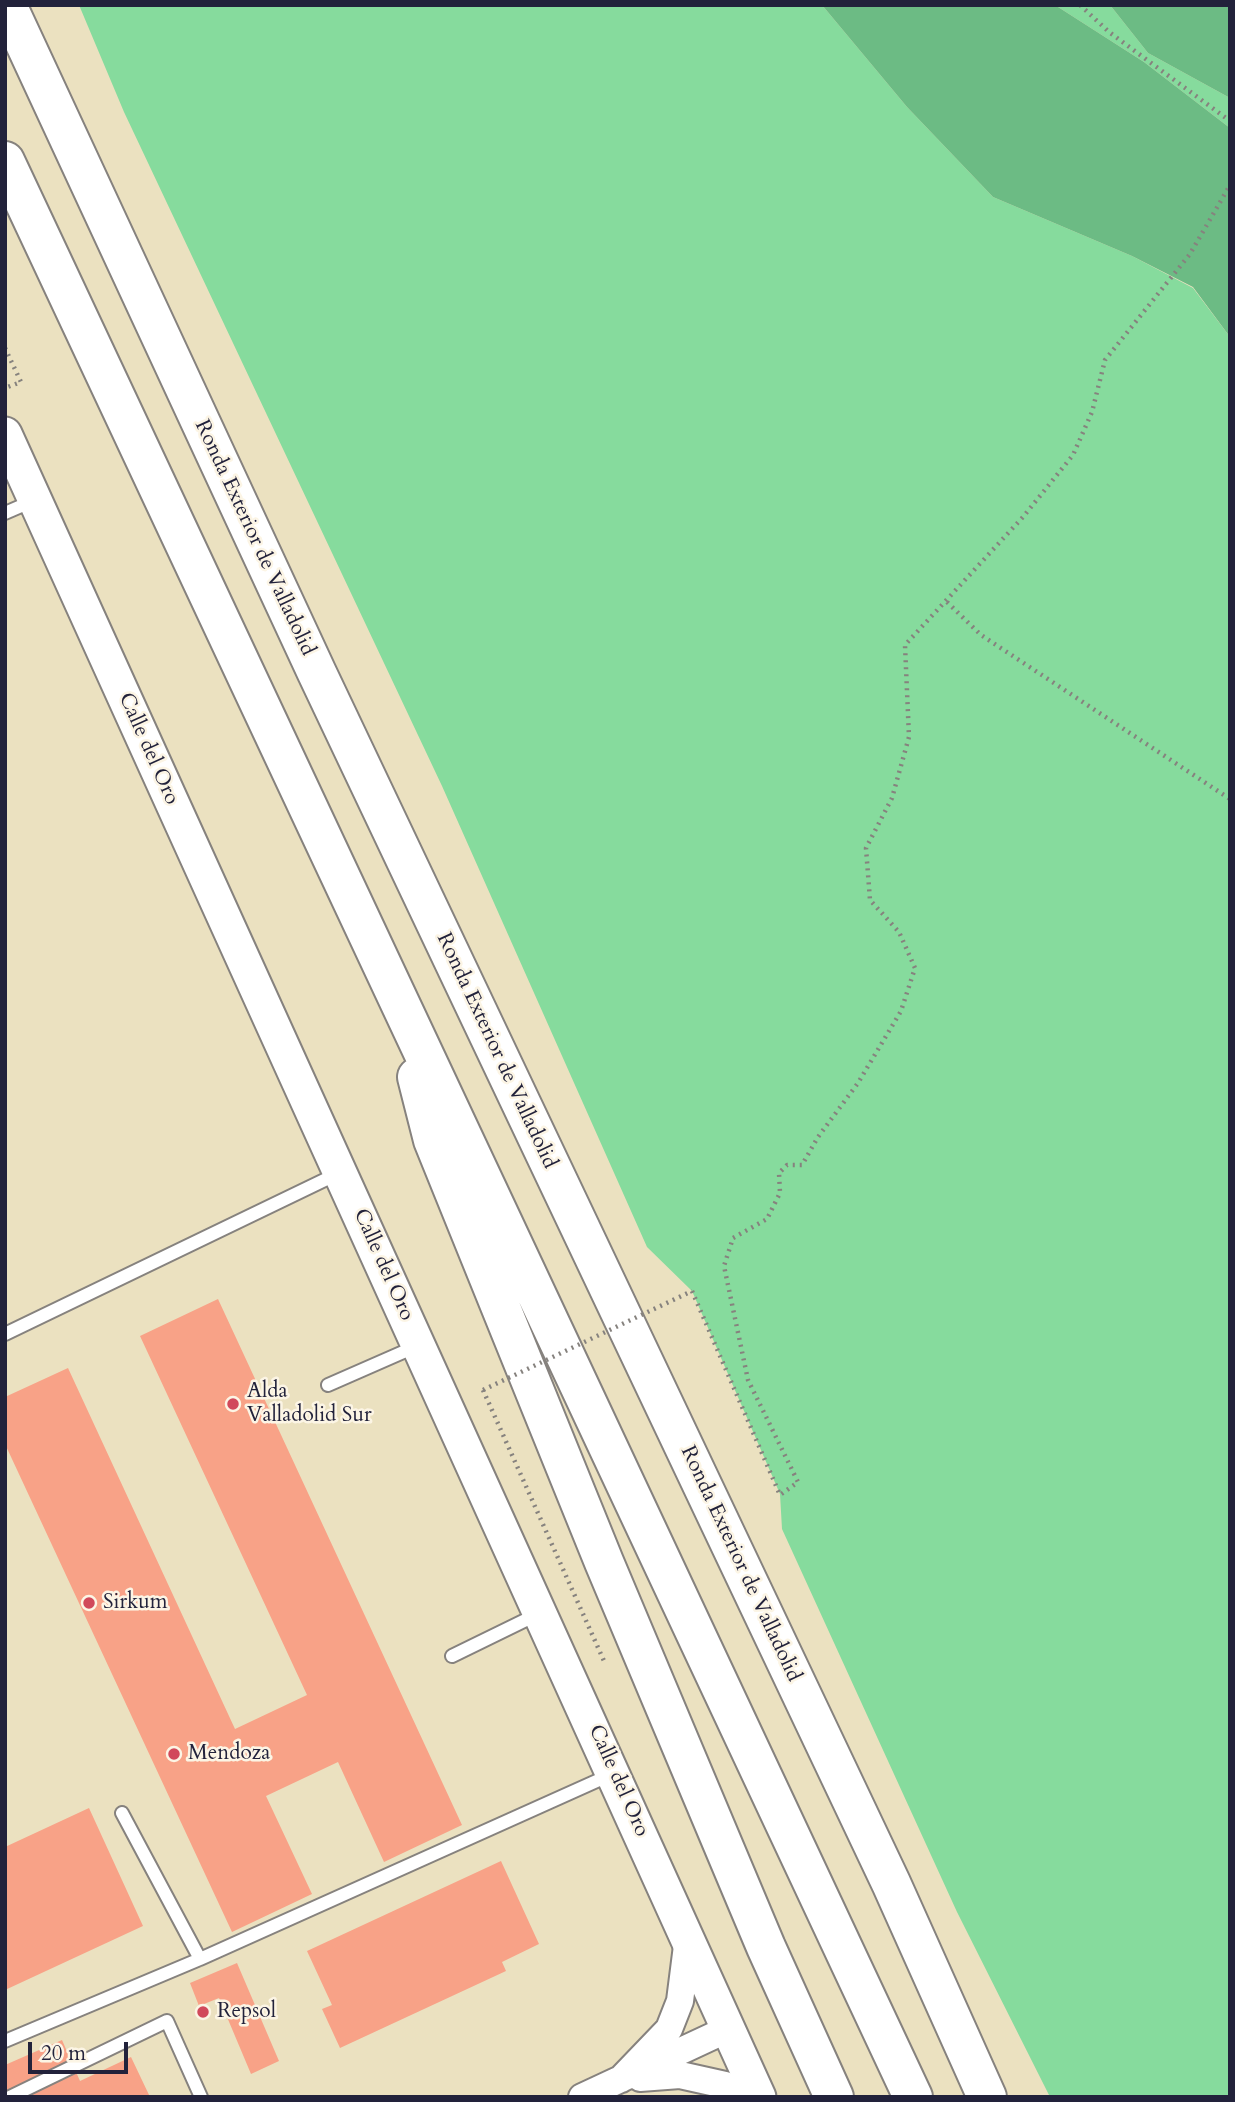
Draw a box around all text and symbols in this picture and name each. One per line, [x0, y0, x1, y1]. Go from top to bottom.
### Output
street label: Ronda Exterior de Valladolid [188, 416, 320, 660]
street label: Calle del Oro [112, 689, 184, 809]
street label: Ronda Exterior de Valladolid [430, 929, 562, 1173]
street label: Calle del Oro [347, 1205, 419, 1325]
place label: Alda Valladolid Sur [247, 1379, 372, 1429]
marker: Alda Valladolid Sur [225, 1396, 241, 1412]
street label: Ronda Exterior de Valladolid [674, 1442, 806, 1686]
place label: Sirkum [103, 1590, 168, 1616]
marker: Sirkum [81, 1595, 97, 1611]
street label: Calle del Oro [582, 1721, 654, 1841]
place label: Mendoza [188, 1741, 270, 1767]
marker: Mendoza [166, 1746, 182, 1762]
place label: Repsol [217, 1999, 276, 2025]
marker: Repsol [195, 2004, 211, 2020]
scale bar [32, 2028, 131, 2072]
text: 20 m [41, 2039, 86, 2068]

